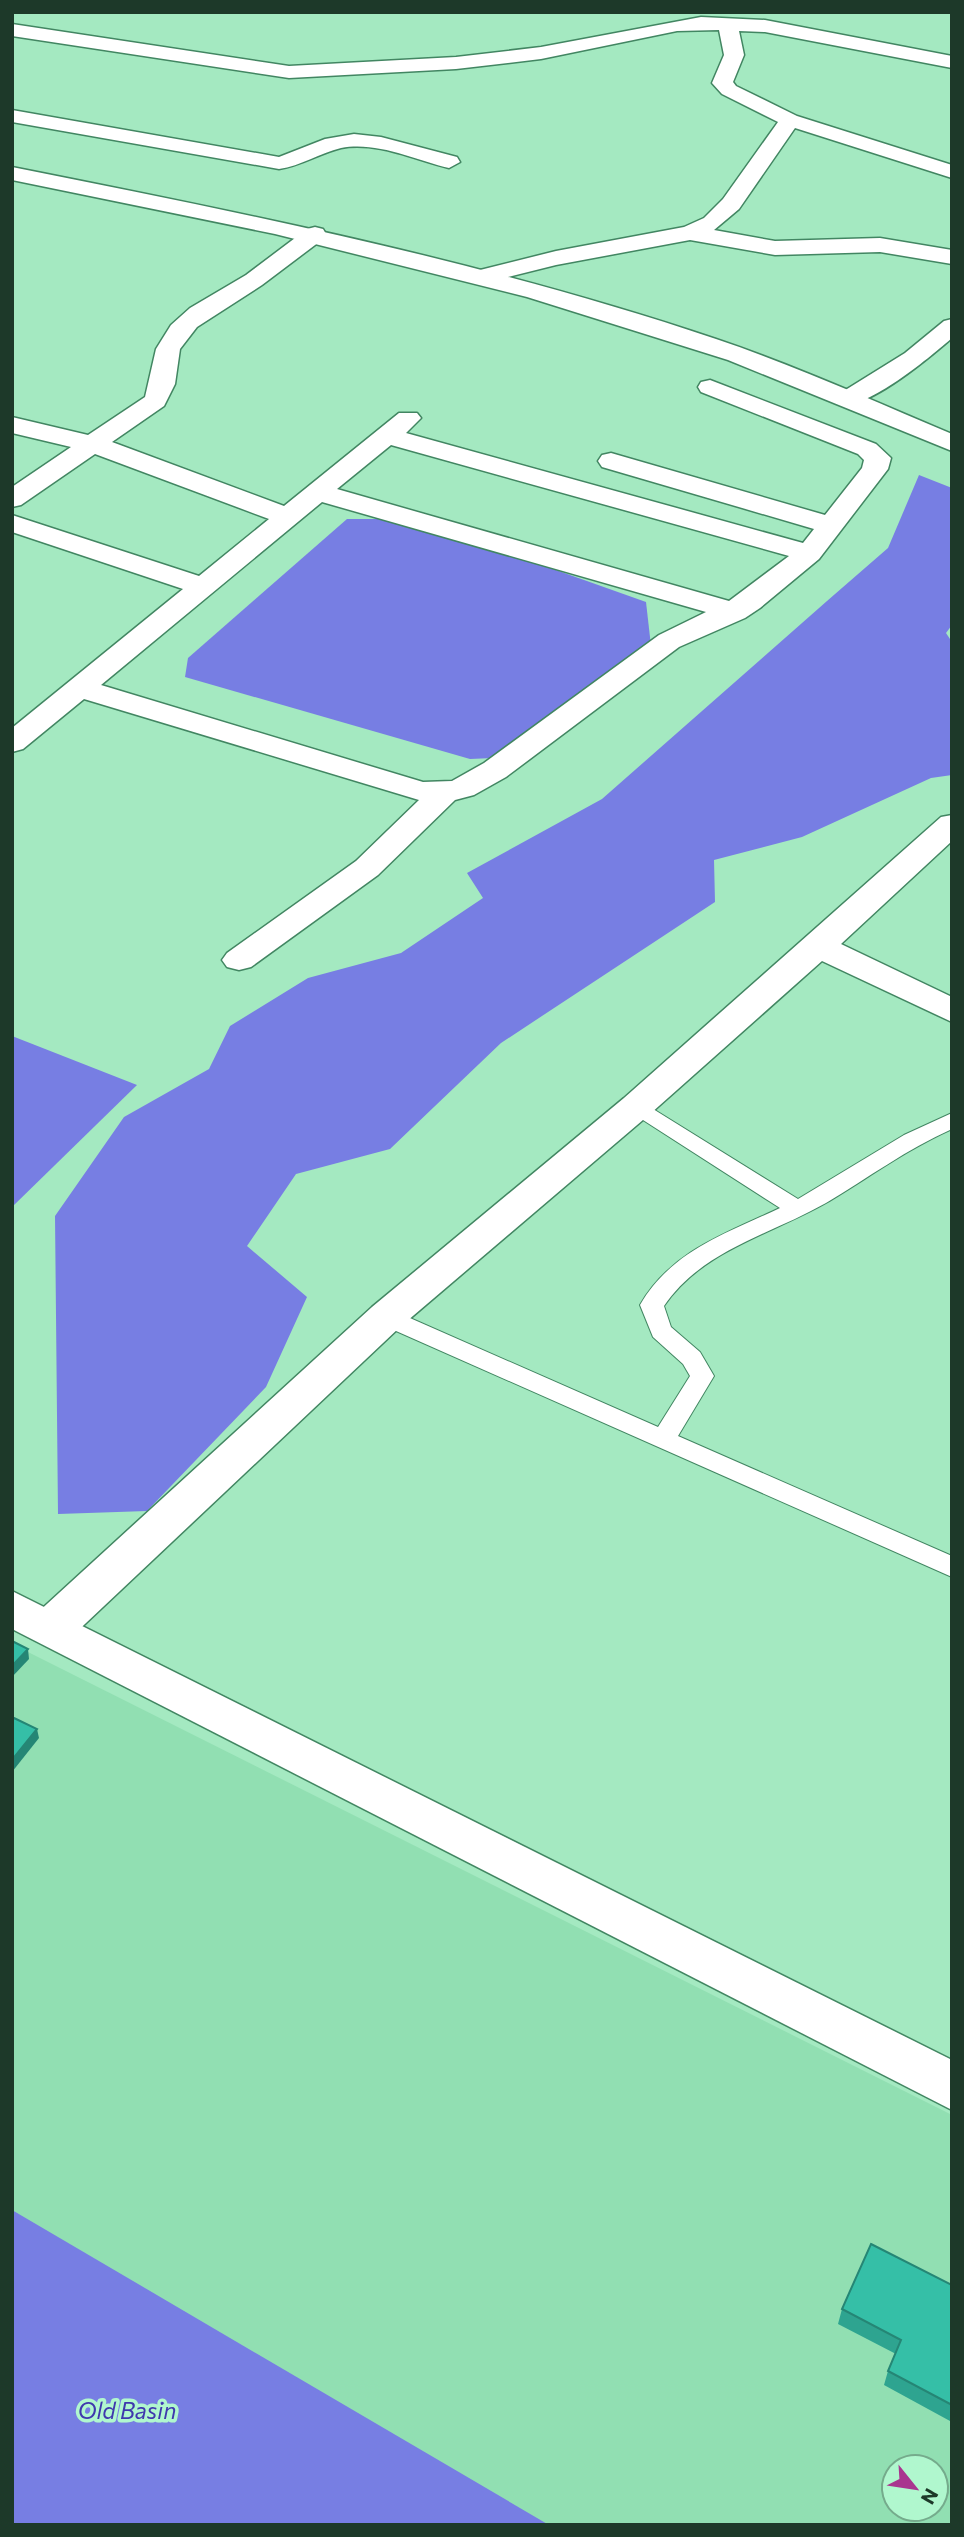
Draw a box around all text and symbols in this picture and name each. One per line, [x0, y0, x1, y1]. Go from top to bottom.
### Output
water label: Old Basin [78, 2396, 176, 2424]
north arrow [880, 2453, 950, 2523]
text: N [917, 2485, 944, 2509]

